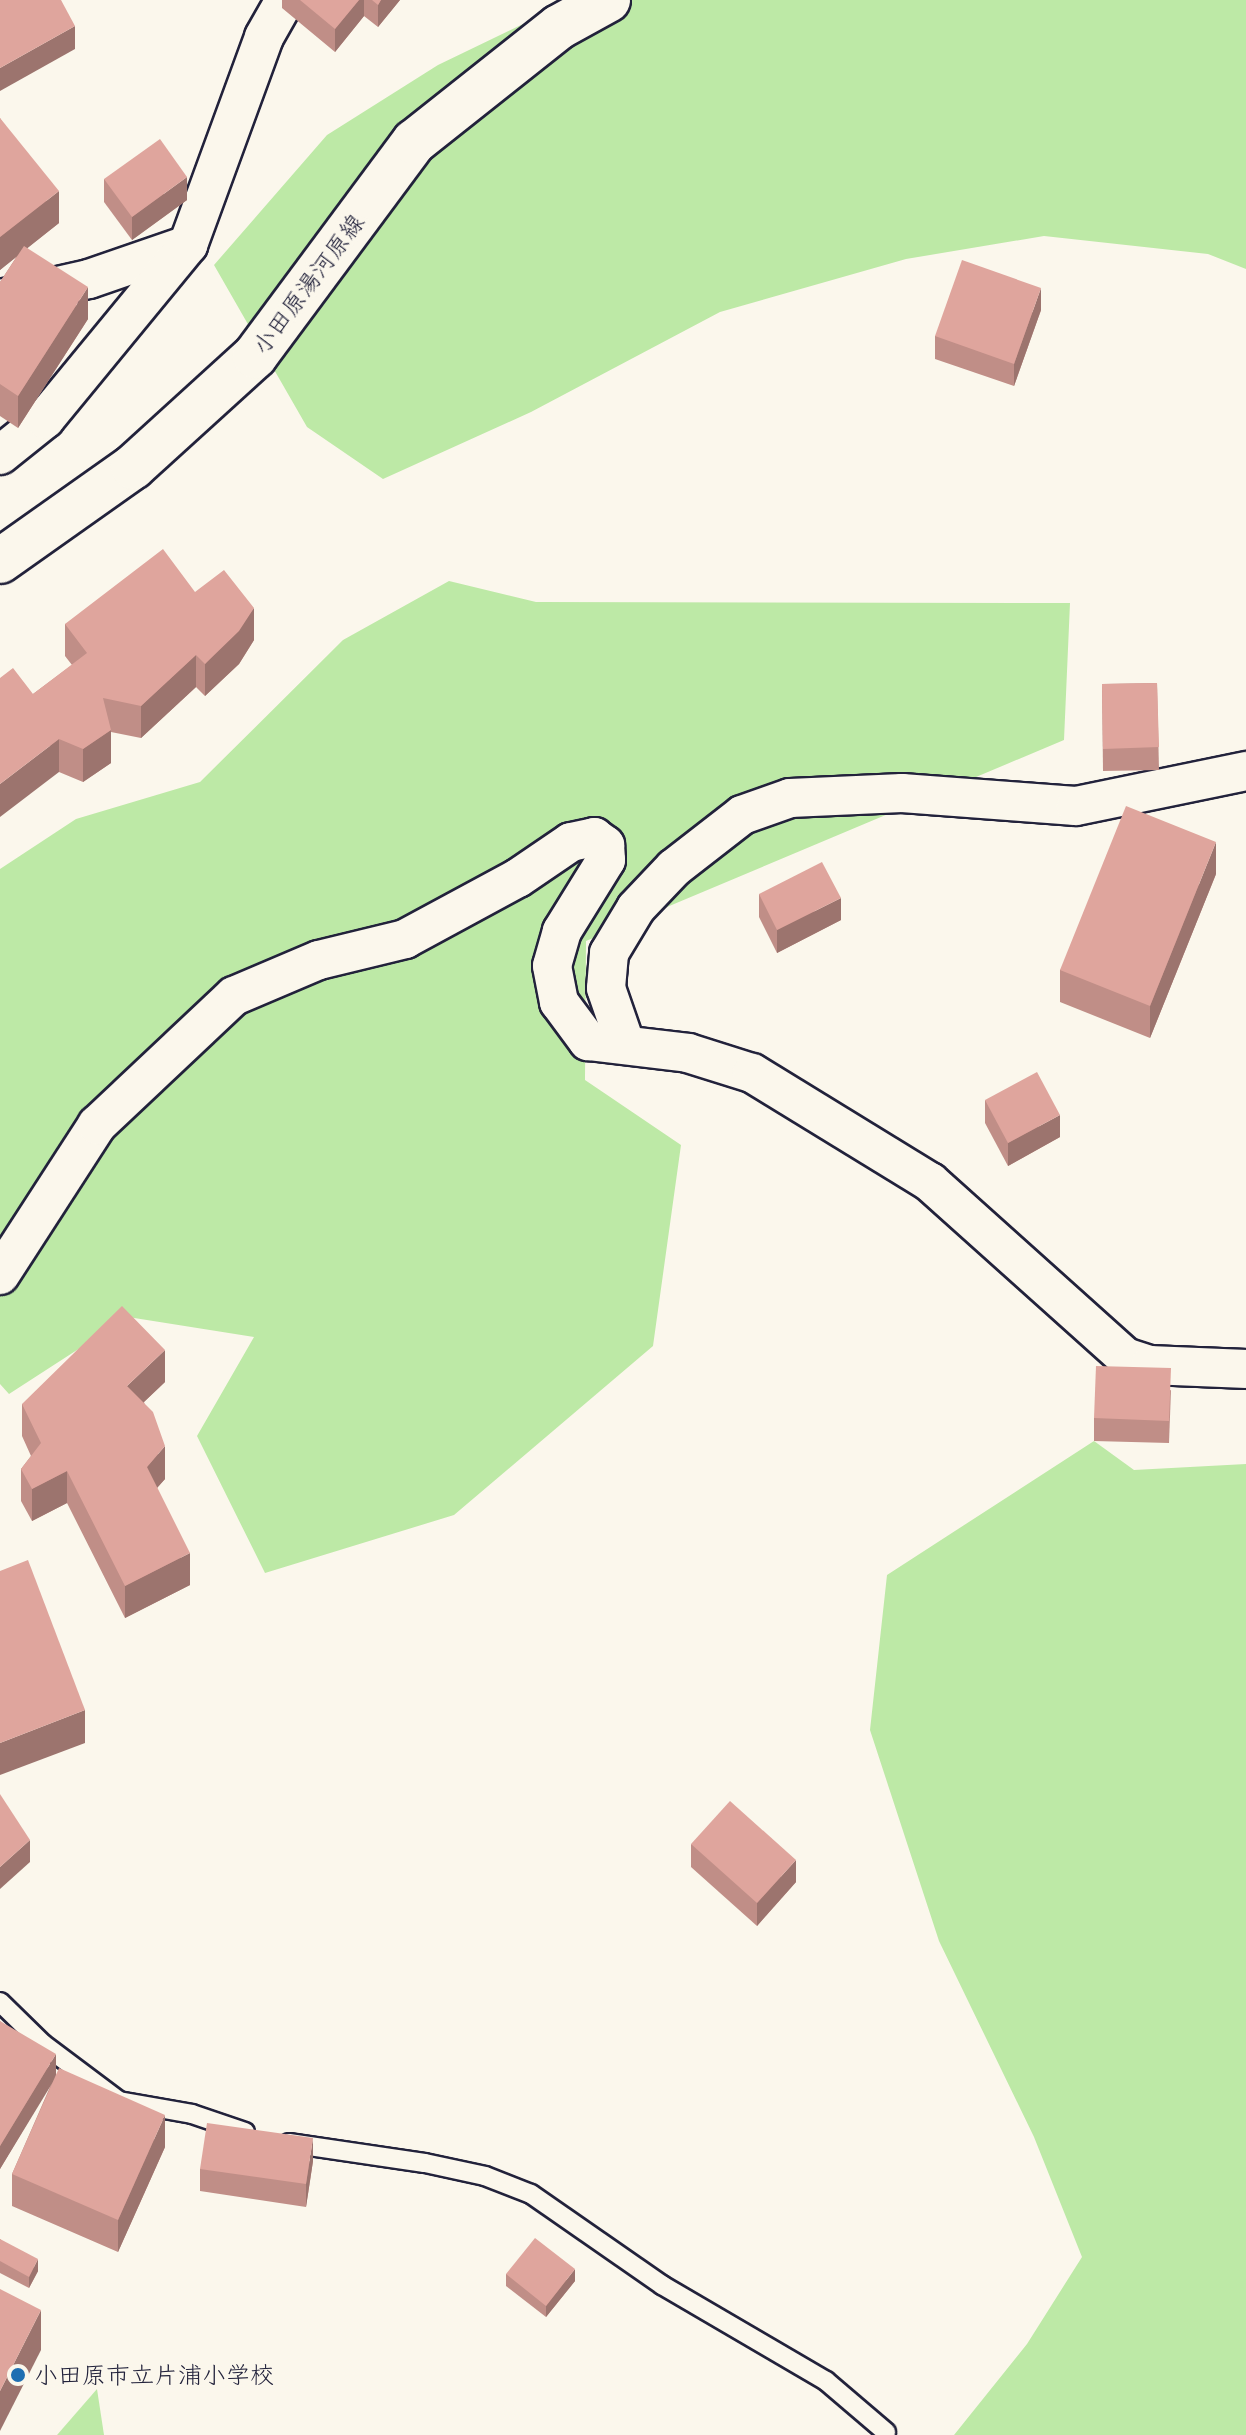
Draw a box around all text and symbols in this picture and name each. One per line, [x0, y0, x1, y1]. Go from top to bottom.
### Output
street label: 小田原湯河原線 [246, 208, 370, 360]
place label: 小田原市立片浦小学校 [34, 2361, 274, 2389]
marker: 小田原市立片浦小学校 [9, 2366, 27, 2384]

